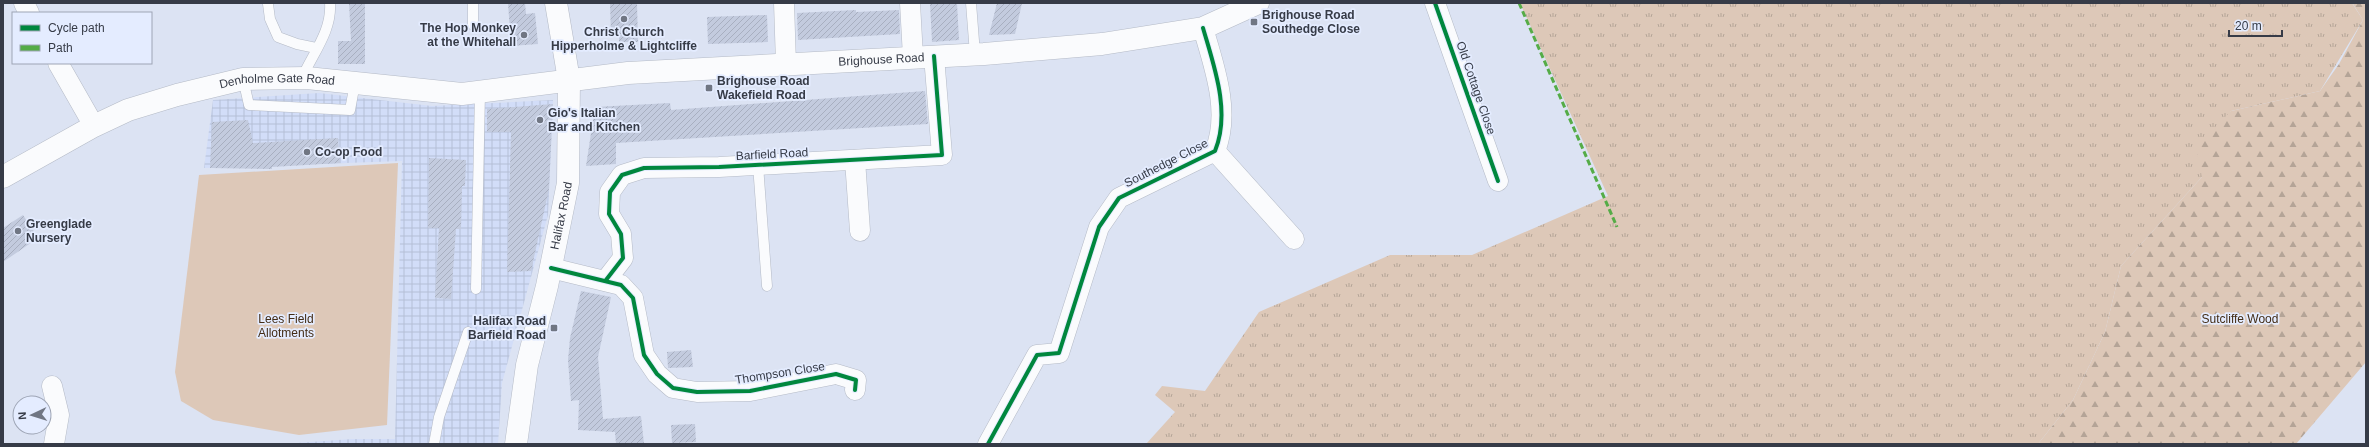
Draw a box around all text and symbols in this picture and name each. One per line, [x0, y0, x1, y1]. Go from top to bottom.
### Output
place label: Brighouse Road Southedge Close [1262, 8, 1360, 36]
legend [12, 12, 152, 64]
scale bar [2229, 12, 2282, 38]
marker: Christ Church Hipperholme & Lightcliffe [619, 14, 629, 24]
marker: Brighouse Road Southedge Close [1249, 17, 1259, 27]
text: 20 m [2235, 19, 2262, 33]
text: Cycle path [48, 21, 105, 35]
place label: The Hop Monkey at the Whitehall [420, 21, 516, 49]
place label: Christ Church Hipperholme & Lightcliffe [551, 25, 697, 53]
marker: The Hop Monkey at the Whitehall [519, 30, 529, 40]
street label: Old Cottage Close [1453, 39, 1499, 137]
text: Path [48, 41, 73, 55]
street label: Brighouse Road [838, 50, 925, 69]
street label: Denholme Gate Road [218, 71, 336, 92]
place label: Brighouse Road Wakefield Road [717, 74, 810, 102]
marker: Brighouse Road Wakefield Road [704, 83, 714, 93]
place label: Gio's Italian Bar and Kitchen [548, 106, 640, 134]
marker: Gio's Italian Bar and Kitchen [535, 115, 545, 125]
street label: Southedge Close [1122, 136, 1210, 190]
place label: Co-op Food [315, 145, 382, 159]
street label: Barfield Road [735, 145, 809, 163]
marker: Co-op Food [302, 147, 312, 157]
street label: Halifax Road [548, 181, 575, 251]
place label: Greenglade Nursery [26, 217, 92, 245]
marker: Greenglade Nursery [13, 226, 23, 236]
park label: Lees Field Allotments [258, 312, 314, 340]
park label: Sutcliffe Wood [2202, 312, 2278, 326]
place label: Halifax Road Barfield Road [468, 314, 546, 342]
marker: Halifax Road Barfield Road [549, 323, 559, 333]
street label: Thompson Close [734, 359, 826, 387]
north arrow [12, 395, 52, 435]
text: N [16, 411, 28, 420]

